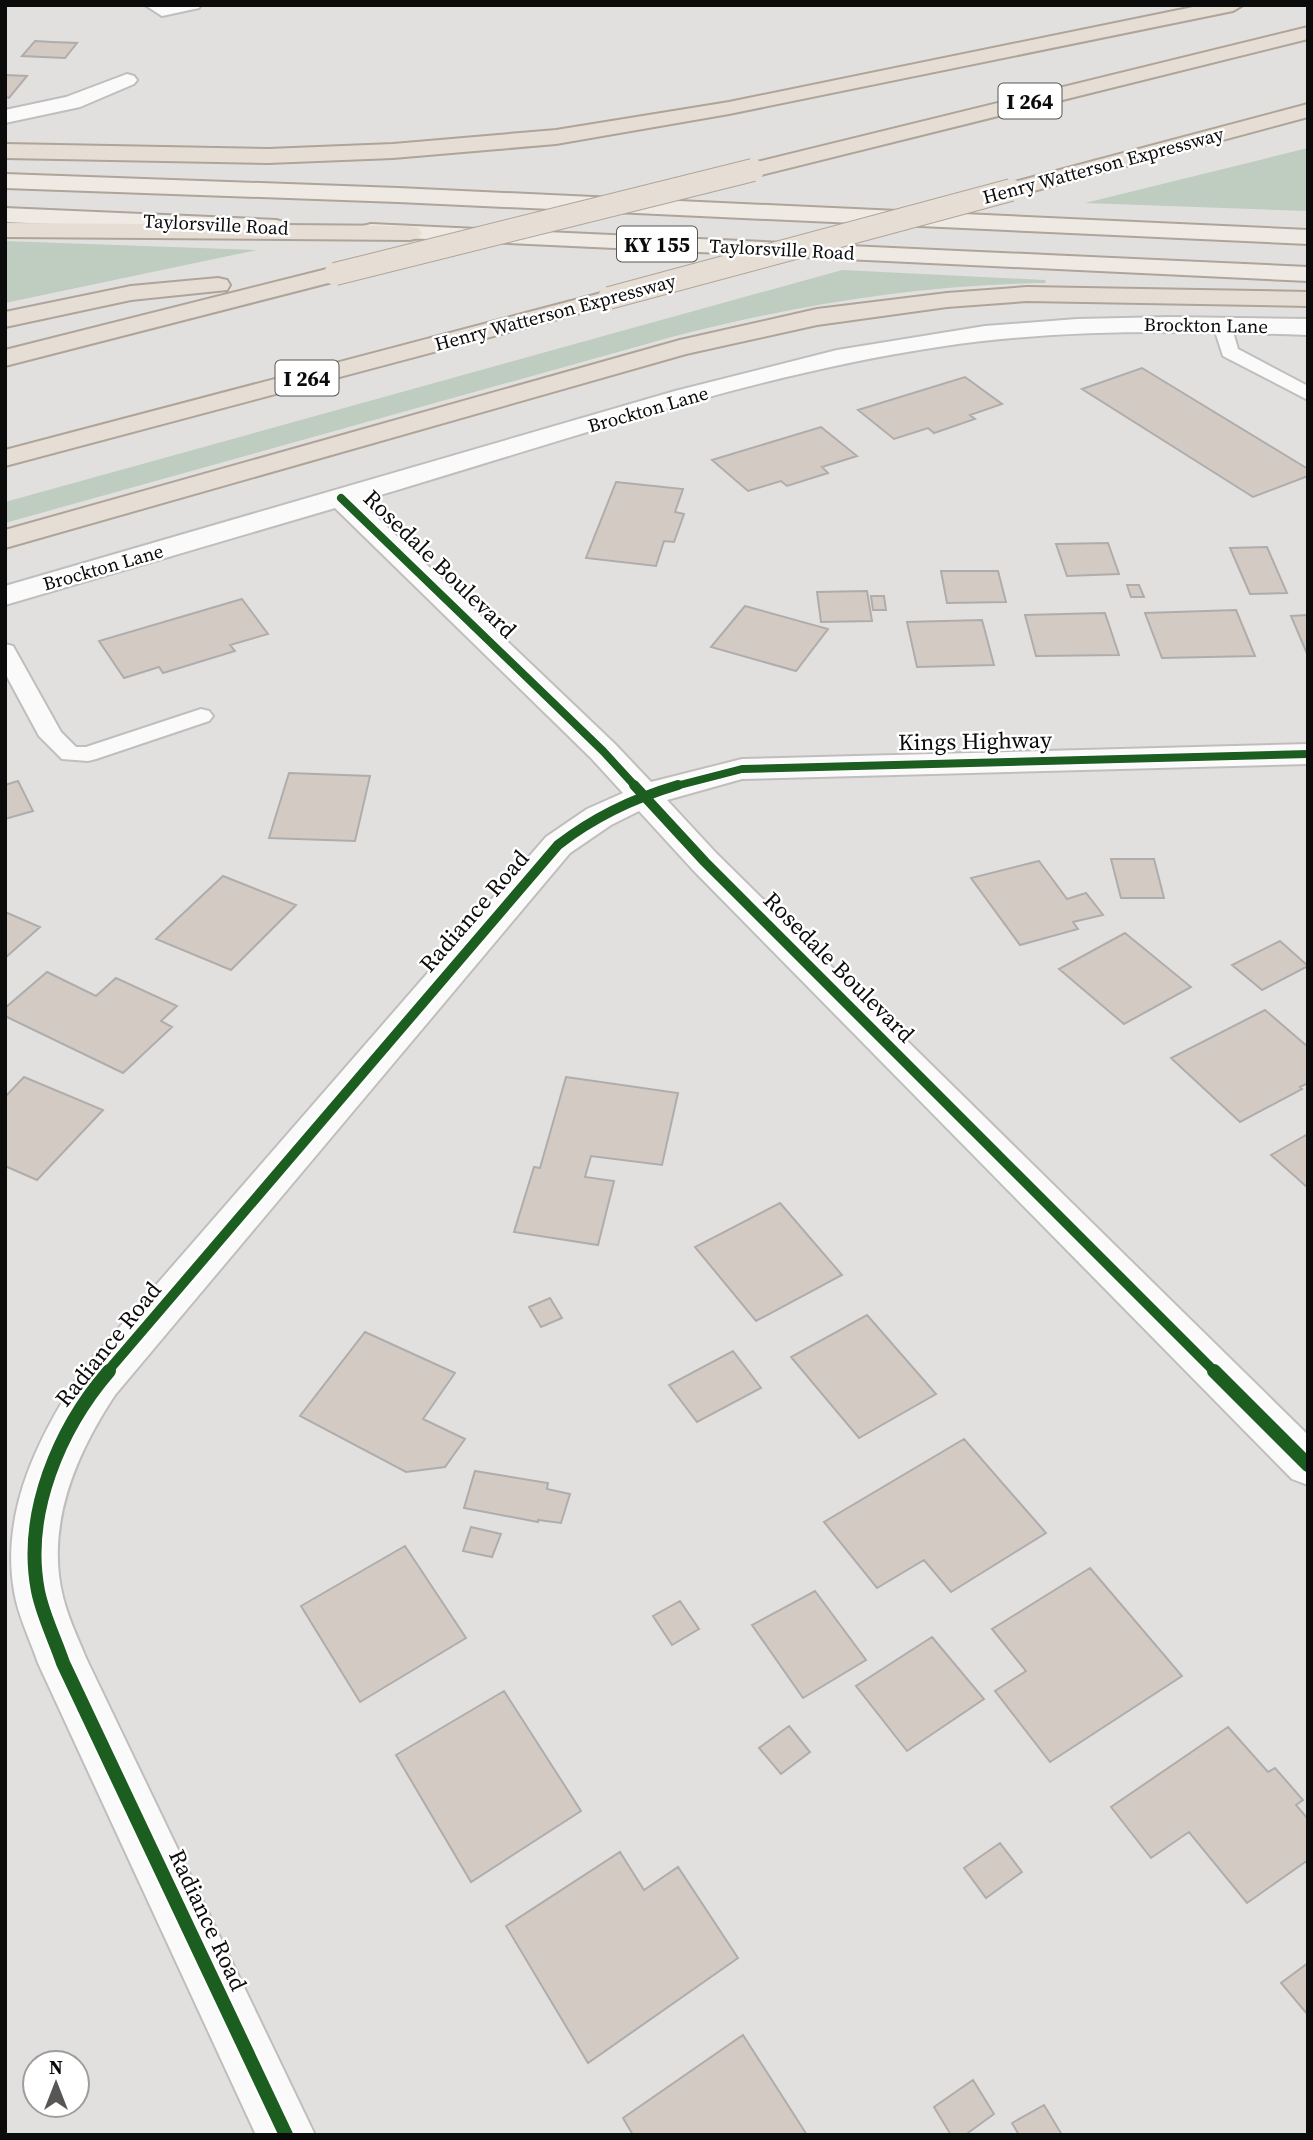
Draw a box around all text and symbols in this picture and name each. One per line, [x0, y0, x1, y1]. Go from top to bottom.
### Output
road number: I 264 [998, 84, 1062, 119]
street label: Henry Watterson Expressway [980, 120, 1227, 210]
street label: Taylorsville Road [143, 207, 290, 241]
road number: KY 155 [617, 226, 697, 262]
street label: Taylorsville Road [709, 232, 856, 266]
street label: Henry Watterson Expressway [432, 267, 679, 357]
street label: Brockton Lane [1144, 311, 1268, 339]
road number: I 264 [276, 360, 338, 396]
street label: Brockton Lane [585, 379, 711, 439]
street label: Rosedale Boulevard [356, 482, 524, 646]
street label: Brockton Lane [40, 537, 166, 597]
street label: Kings Highway [898, 724, 1052, 758]
street label: Radiance Road [412, 843, 536, 979]
street label: Rosedale Boulevard [756, 884, 922, 1050]
street label: Radiance Road [48, 1275, 168, 1413]
street label: Radiance Road [161, 1844, 255, 1996]
north arrow [21, 2049, 91, 2119]
text: N [49, 2054, 63, 2080]

